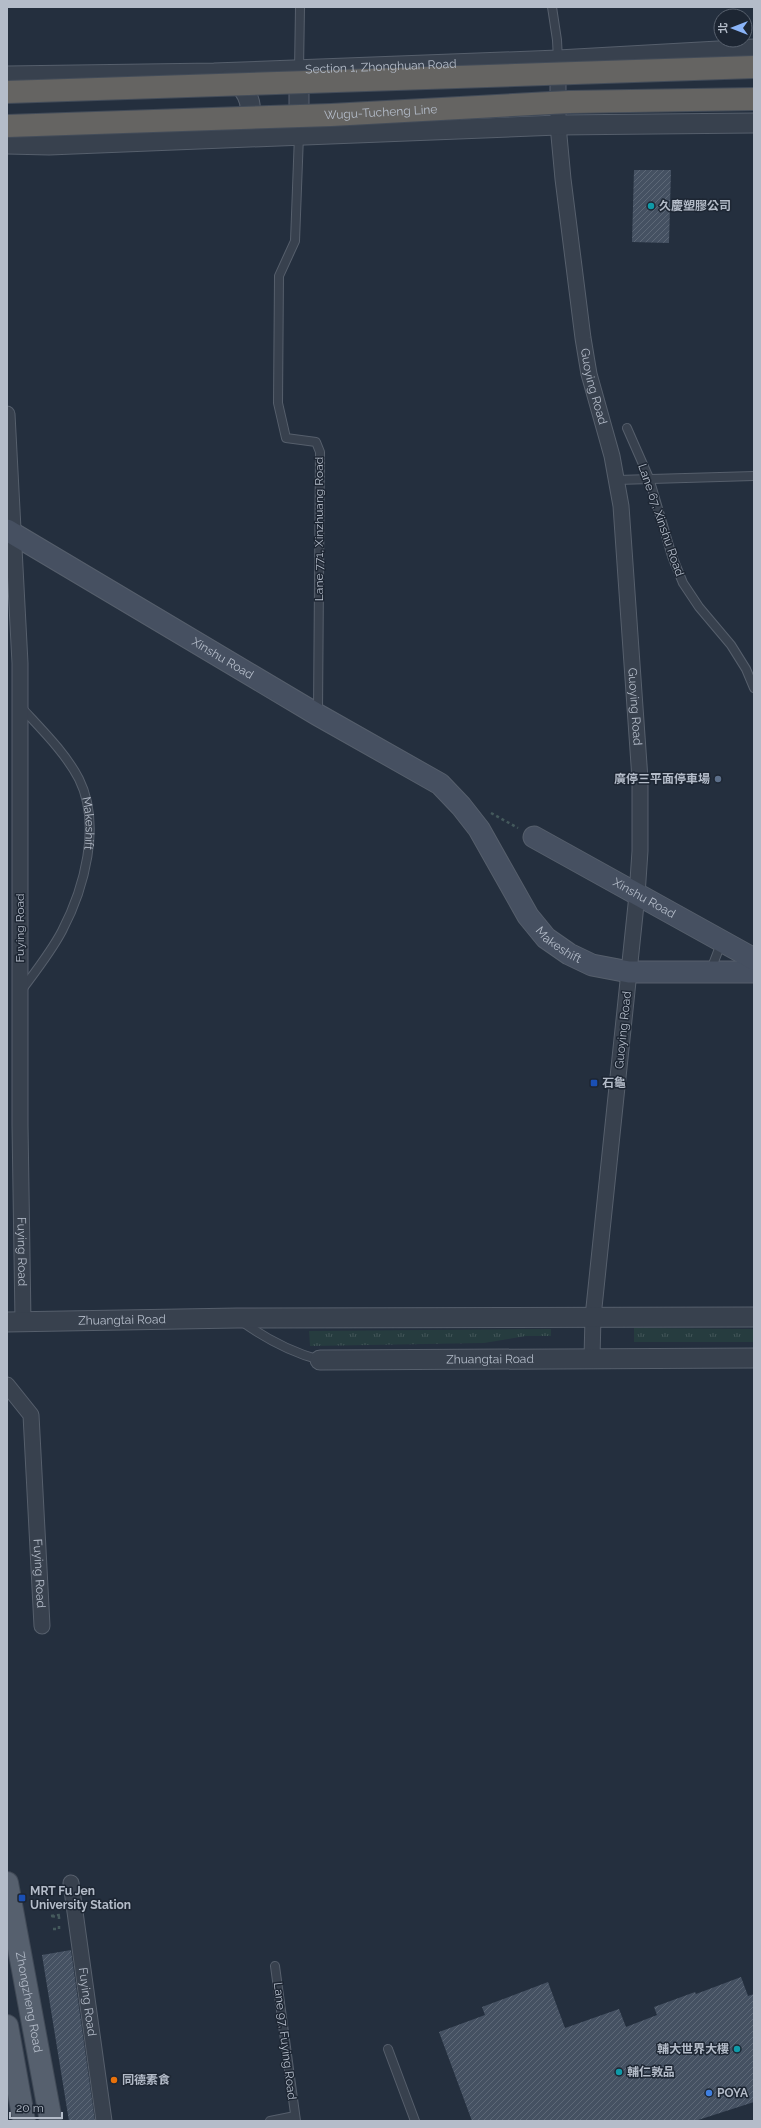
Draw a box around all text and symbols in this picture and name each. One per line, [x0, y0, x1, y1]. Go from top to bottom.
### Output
north arrow [713, 8, 753, 48]
text: 北 [717, 23, 730, 34]
street label: Section 1, Zhonghuan Road [305, 57, 457, 77]
street label: Wugu-Tucheng Line [324, 102, 438, 122]
place label: 久慶塑膠公司 [659, 199, 731, 213]
marker: 久慶塑膠公司 [646, 201, 656, 211]
street label: Guoying Road [578, 347, 610, 426]
street label: Lane 771, Xinzhuang Road [312, 457, 326, 601]
street label: Lane 67, Xinshu Road [635, 462, 687, 578]
street label: Xinshu Road [189, 635, 256, 682]
street label: Guoying Road [625, 667, 645, 746]
place label: 廣停三平面停車場 [614, 772, 710, 786]
marker: 廣停三平面停車場 [713, 774, 723, 784]
street label: Makeshift [79, 795, 97, 851]
street label: Xinshu Road [611, 875, 678, 921]
street label: Fuying Road [13, 893, 27, 963]
street label: Makeshift [533, 924, 584, 966]
street label: Guoying Road [612, 990, 634, 1070]
place label: 石龜 [602, 1076, 626, 1090]
marker: 石龜 [589, 1078, 599, 1088]
street label: Fuying Road [14, 1217, 29, 1286]
street label: Zhuangtai Road [78, 1312, 166, 1328]
street label: Zhuangtai Road [446, 1352, 534, 1366]
street label: Fuying Road [30, 1538, 48, 1608]
place label: MRT Fu Jen University Station [30, 1884, 131, 1912]
marker: MRT Fu Jen University Station [17, 1893, 27, 1903]
street label: Zhongzheng Road [13, 1950, 45, 2054]
street label: Fuying Road [76, 1967, 99, 2037]
street label: Lane 97, Fuying Road [271, 1982, 299, 2100]
place label: 輔大世界大樓 [657, 2042, 729, 2056]
marker: 輔大世界大樓 [732, 2044, 742, 2054]
place label: 輔仁敦品 [627, 2065, 675, 2079]
marker: 輔仁敦品 [614, 2067, 624, 2077]
place label: 同德素食 [122, 2073, 170, 2087]
marker: 同德素食 [109, 2075, 119, 2085]
place label: POYA [717, 2086, 749, 2100]
marker: POYA [704, 2088, 714, 2098]
scale bar [10, 2094, 62, 2120]
text: 20 m [16, 2101, 44, 2115]

